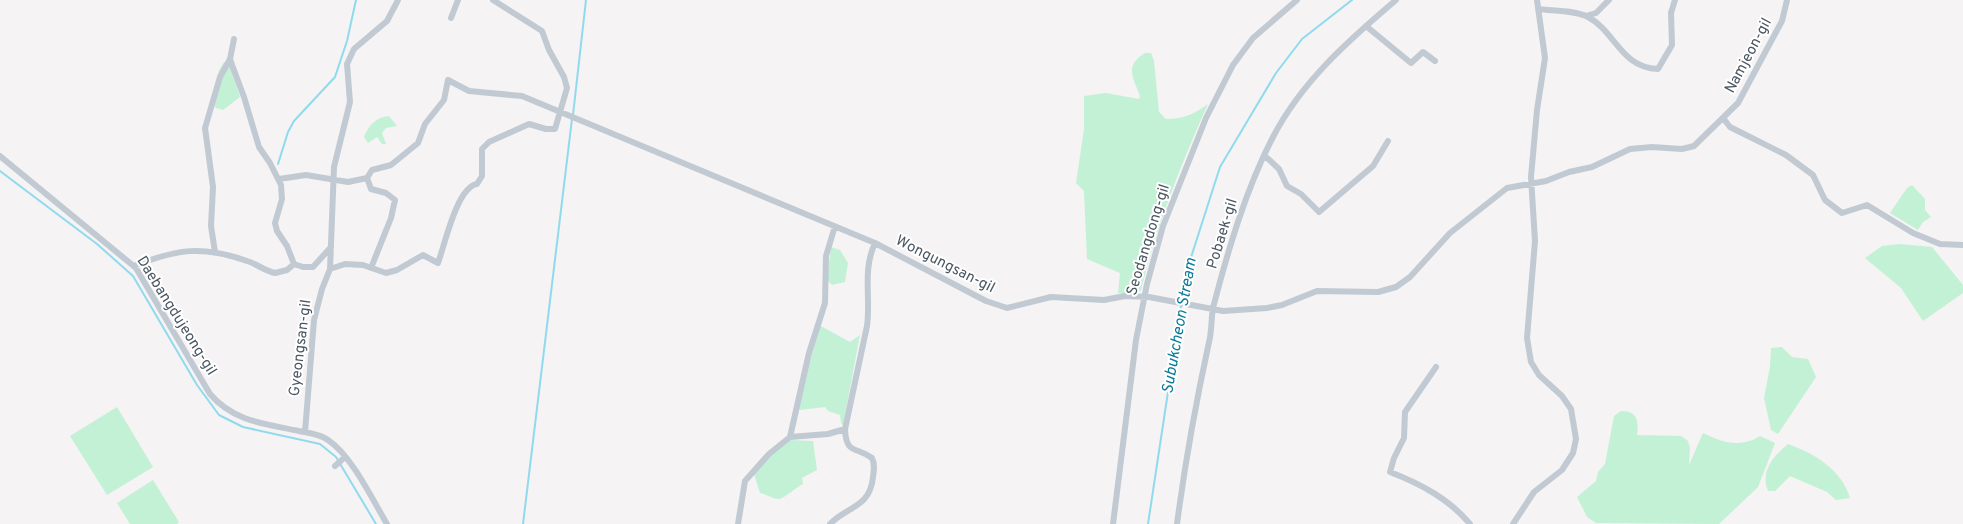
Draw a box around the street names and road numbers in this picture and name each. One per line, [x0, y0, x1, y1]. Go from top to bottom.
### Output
street label: Namjeon-gil [1721, 15, 1777, 97]
street label: Seodangdong-gil [1123, 182, 1175, 298]
street label: Pobaek-gil [1203, 197, 1243, 271]
street label: Wongungsan-gil [892, 232, 998, 298]
street label: Daebangdujeong-gil [132, 253, 220, 379]
street label: Gyeongsan-gil [286, 299, 316, 397]

